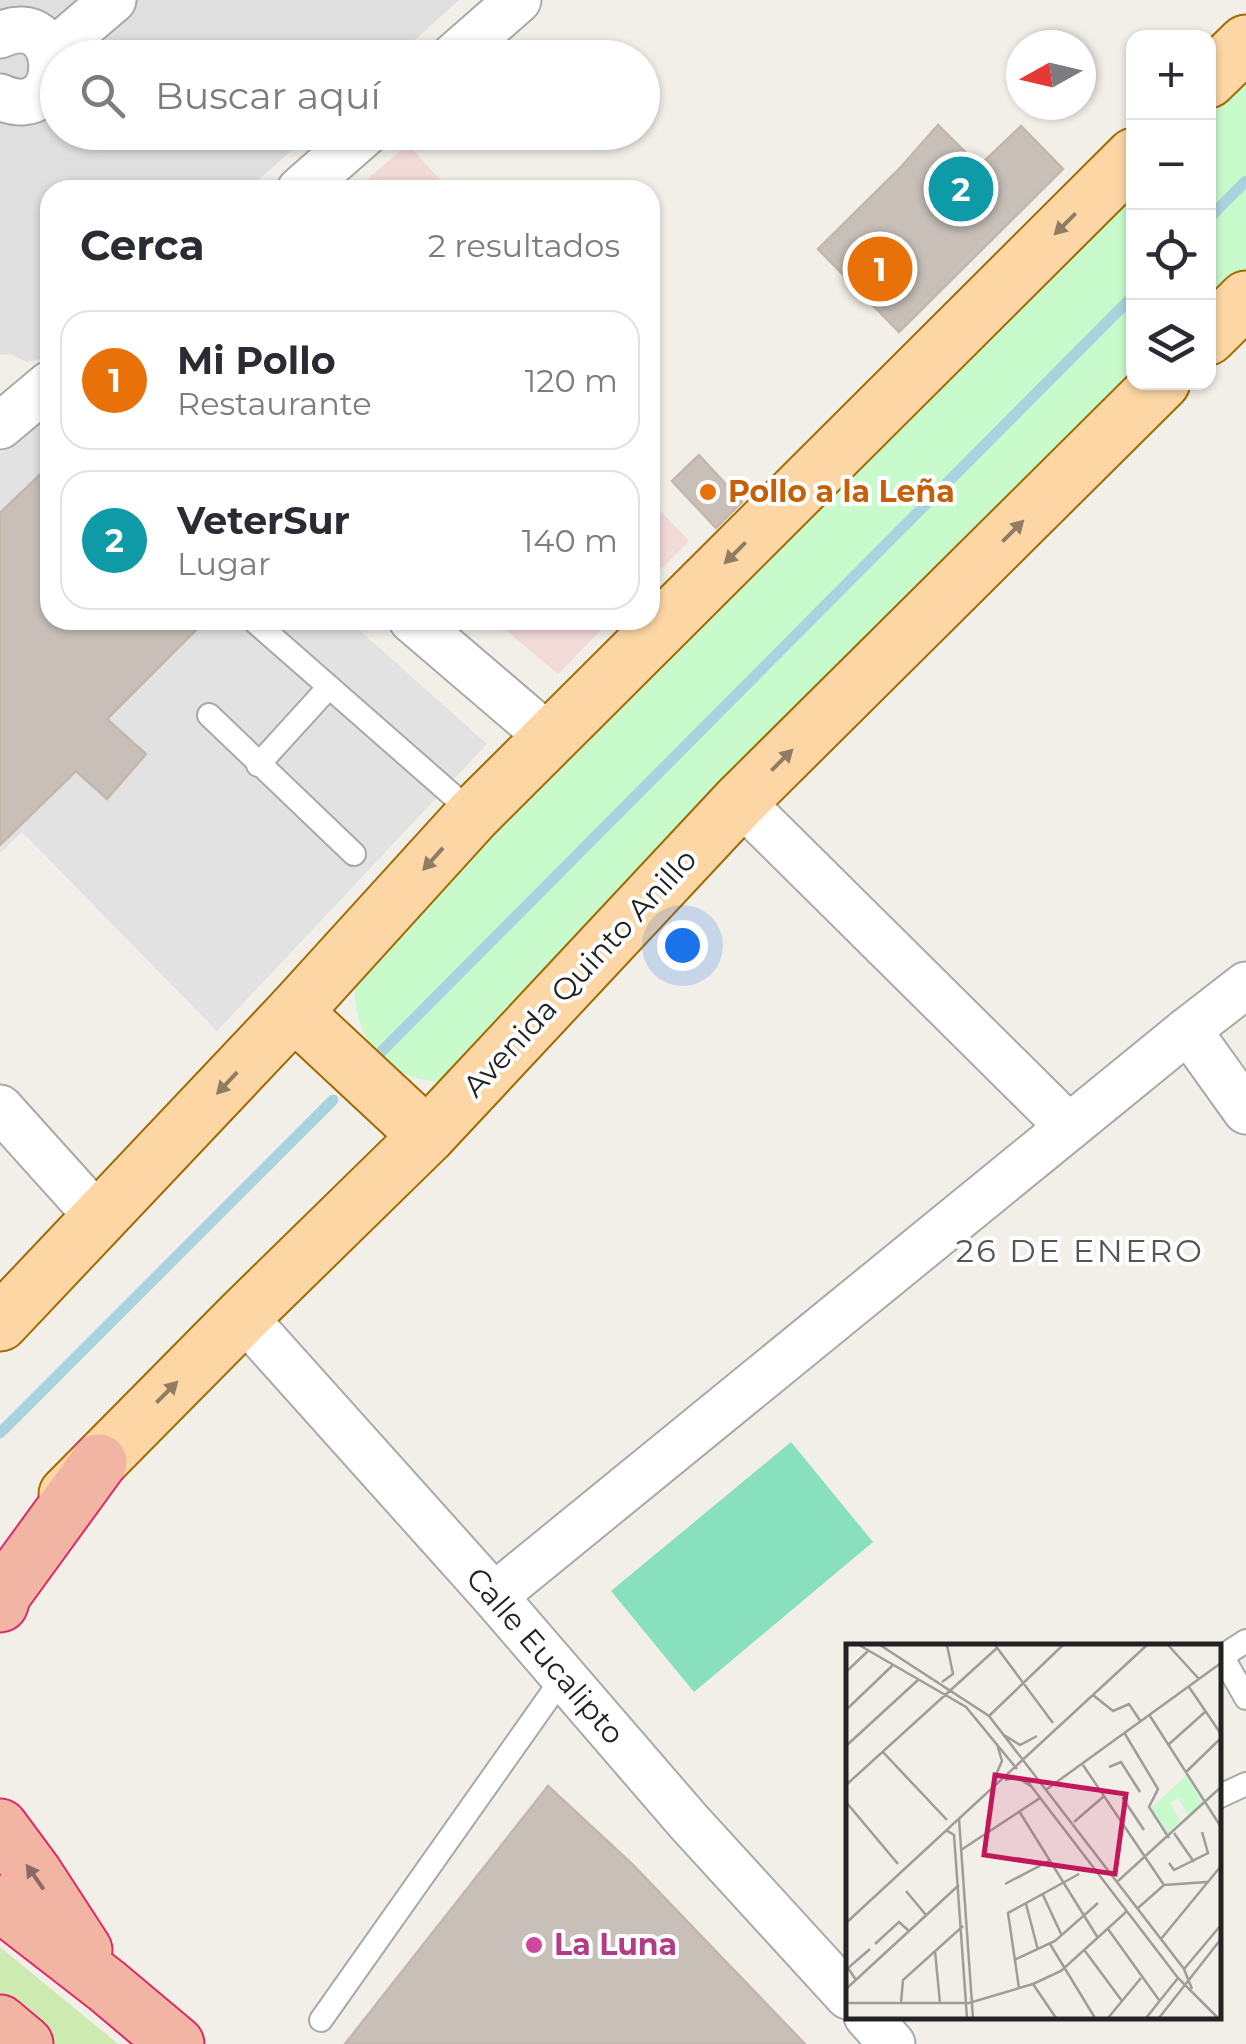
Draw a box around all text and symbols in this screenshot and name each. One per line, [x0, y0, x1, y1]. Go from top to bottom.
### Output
north arrow [1006, 30, 1096, 120]
map controls [1126, 30, 1216, 390]
button: + [1126, 30, 1216, 120]
search box [40, 40, 660, 150]
icon: search [75, 68, 130, 123]
text: Buscar aquí [155, 72, 381, 119]
button: − [1126, 120, 1216, 210]
pin: 2 [928, 152, 994, 226]
button: locate [1126, 210, 1216, 300]
one-way arrow [1053, 212, 1077, 236]
text: Cerca [80, 219, 205, 271]
text: 2 resultados [428, 226, 620, 265]
pin: 1 [848, 232, 912, 306]
button: layers [1126, 300, 1216, 390]
text: Mi Pollo [177, 337, 336, 384]
text: 1 [108, 361, 121, 400]
text: 120 m [525, 361, 618, 400]
text: Restaurante [177, 384, 372, 423]
place label: Pollo a la Leña [728, 473, 955, 510]
marker: Pollo a la Leña [697, 481, 719, 503]
text: VeterSur [177, 497, 350, 544]
one-way arrow [1000, 519, 1024, 543]
text: 2 [105, 521, 124, 560]
text: 140 m [522, 521, 618, 560]
one-way arrow [724, 540, 748, 564]
text: Lugar [177, 544, 271, 583]
one-way arrow [769, 748, 793, 772]
street label: Avenida Quinto Anillo [455, 841, 704, 1104]
one-way arrow [422, 847, 445, 871]
your location [657, 920, 708, 971]
one-way arrow [216, 1071, 239, 1095]
district label: 26 DE ENERO [956, 1231, 1204, 1270]
one-way arrow [155, 1381, 179, 1405]
street label: Calle Eucalipto [458, 1560, 632, 1752]
inset map [846, 1644, 1221, 2019]
one-way arrow [26, 1863, 45, 1890]
place label: La Luna [554, 1926, 677, 1963]
marker: La Luna [523, 1934, 545, 1956]

